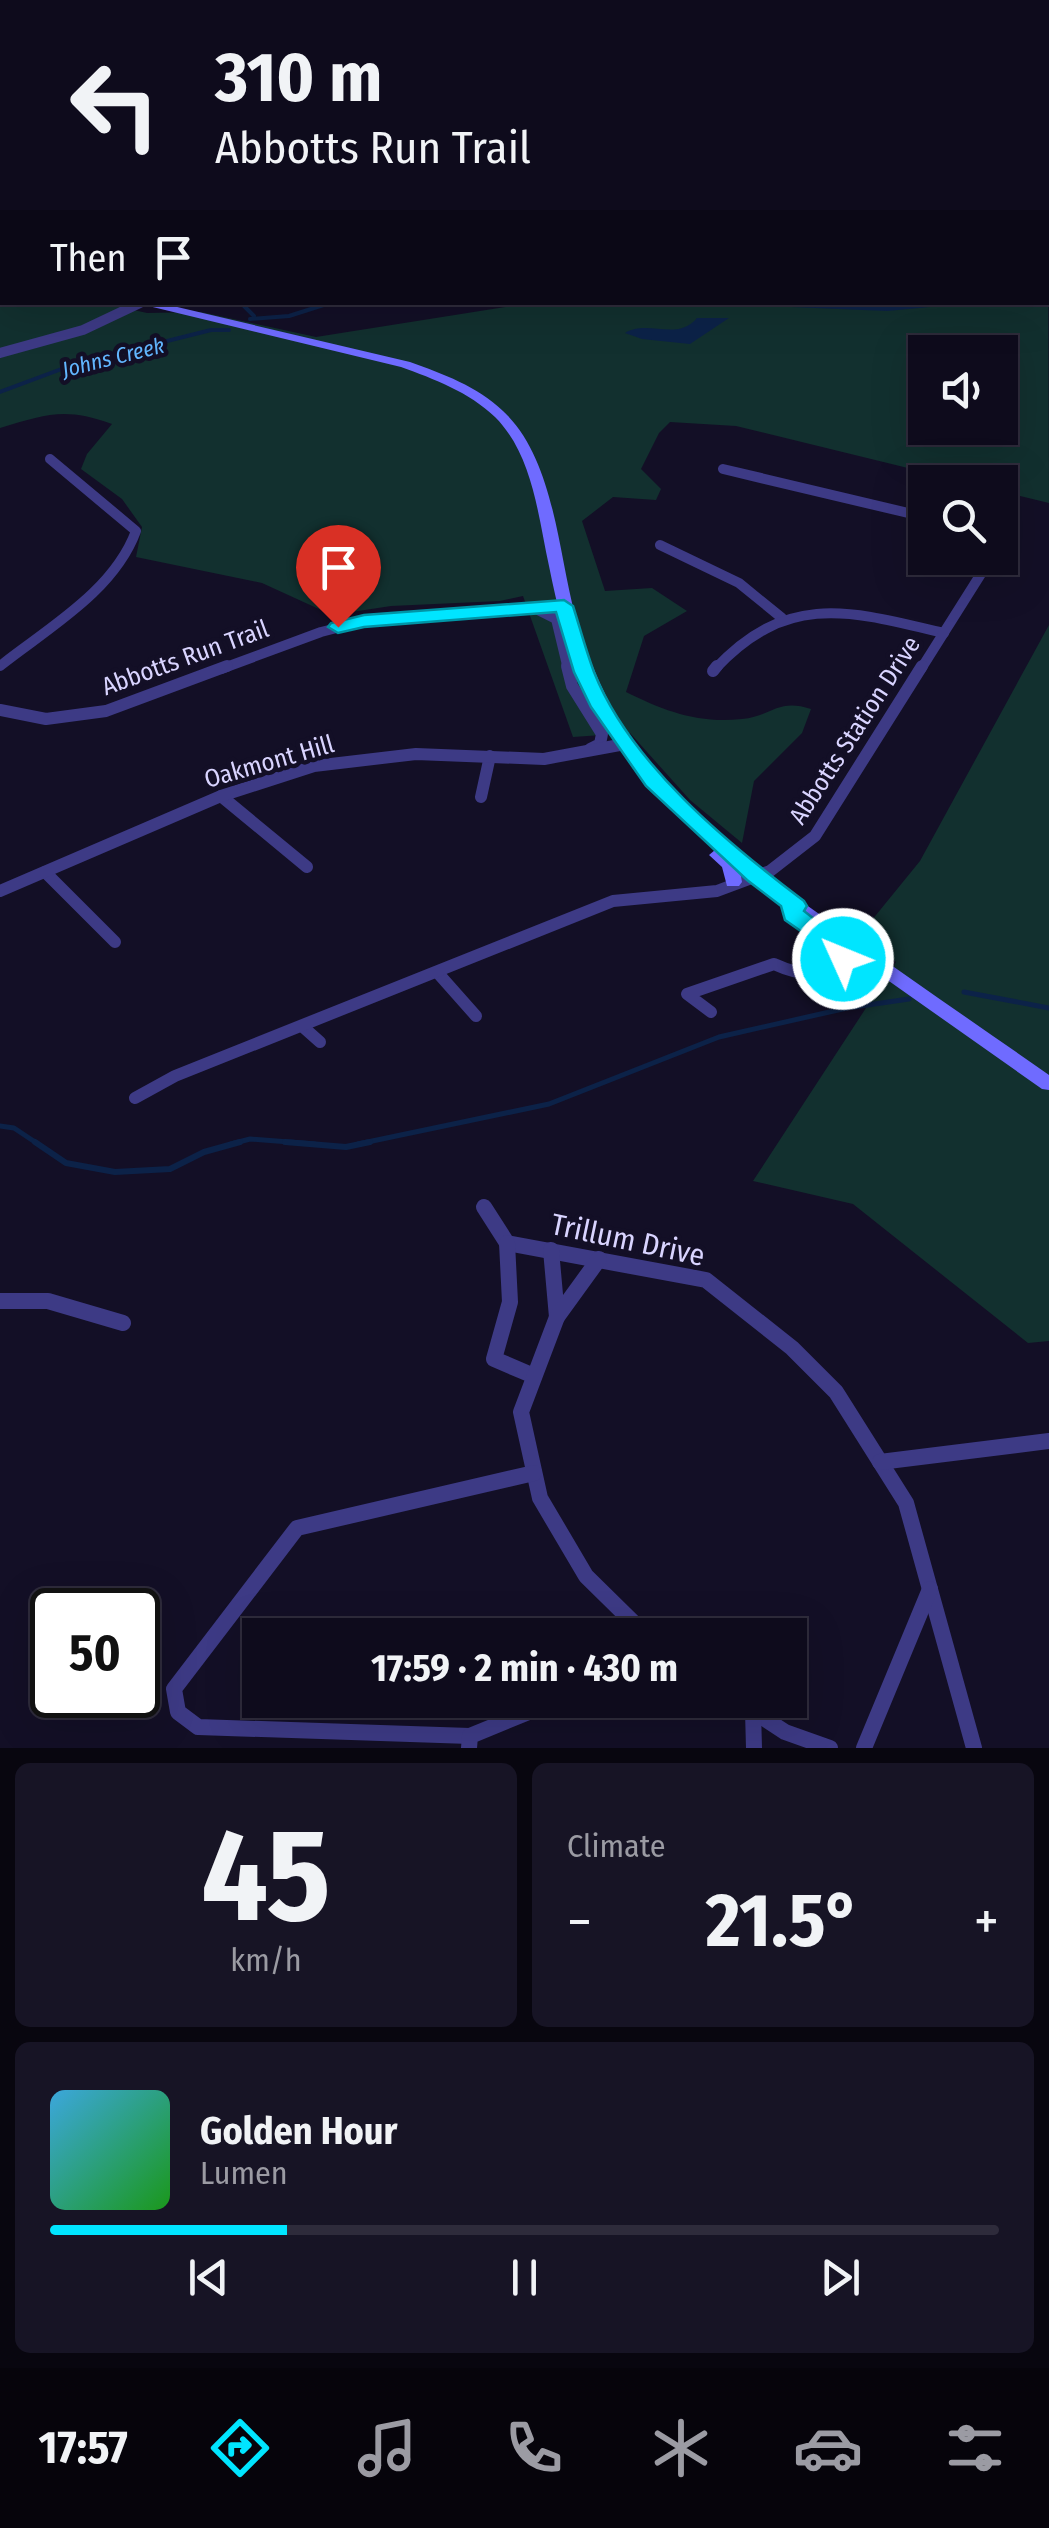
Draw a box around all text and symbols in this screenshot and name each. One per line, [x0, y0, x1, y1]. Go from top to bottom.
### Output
text: 310 m [215, 36, 383, 120]
icon: left [50, 40, 180, 170]
text: Abbotts Run Trail [215, 121, 531, 175]
icon: arrive [146, 230, 201, 285]
text: Then [50, 235, 126, 281]
water label: Johns Creek [58, 332, 167, 383]
map controls [908, 335, 1018, 575]
button: sound [908, 335, 1018, 445]
button: search [908, 465, 1018, 575]
pin [296, 525, 381, 628]
icon: arrive [311, 540, 366, 595]
street label: Abbotts Run Trail [98, 614, 273, 702]
street label: Abbotts Station Drive [783, 631, 927, 830]
street label: Oakmont Hill [201, 729, 338, 795]
position arrow [791, 907, 895, 1011]
street label: Trillum Drive [548, 1206, 708, 1274]
speed limit sign: 50 [30, 1588, 160, 1718]
text: 17:59 · 2 min · 430 m [371, 1645, 678, 1691]
text: 45 [201, 1798, 331, 1954]
text: Climate [567, 1827, 666, 1865]
text: 21.5° [706, 1876, 860, 1966]
text: − [567, 1889, 592, 1955]
text: + [974, 1889, 999, 1955]
text: km/h [230, 1941, 302, 1979]
text: Golden Hour [200, 2108, 398, 2154]
text: Lumen [200, 2154, 288, 2192]
icon: previous [181, 2250, 236, 2305]
icon: pause [497, 2250, 552, 2305]
icon: next [813, 2250, 868, 2305]
icon: directions [205, 2413, 275, 2483]
icon: music [352, 2413, 422, 2483]
icon: phone [499, 2413, 569, 2483]
icon: climate [646, 2413, 716, 2483]
icon: car [793, 2413, 863, 2483]
icon: filters [940, 2413, 1010, 2483]
text: 17:57 [39, 2421, 128, 2475]

